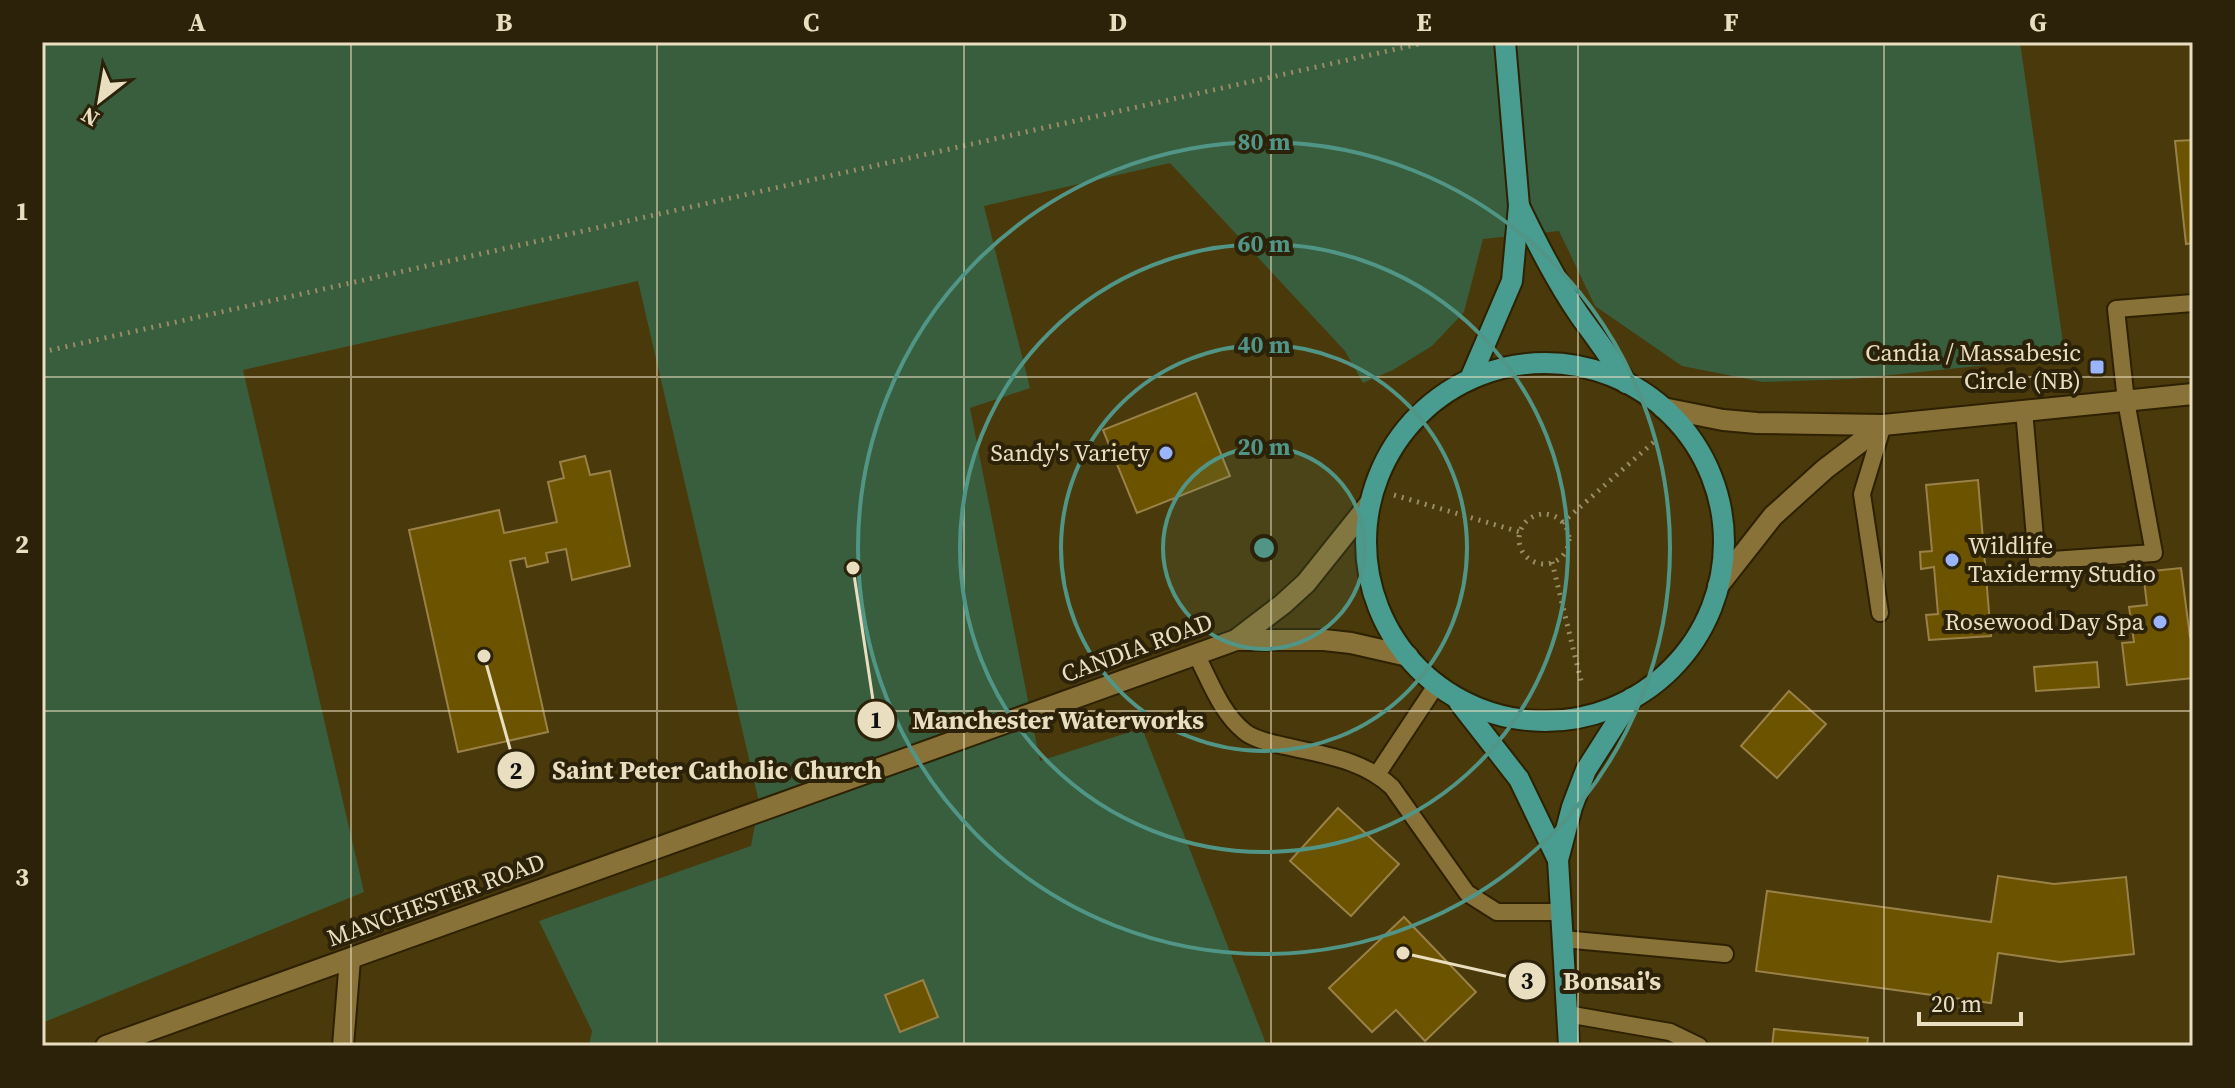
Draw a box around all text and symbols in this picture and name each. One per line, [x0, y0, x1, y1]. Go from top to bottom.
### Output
text: A [188, 4, 206, 40]
text: B [496, 4, 513, 40]
text: C [803, 4, 819, 40]
text: D [1109, 4, 1127, 40]
text: E [1416, 4, 1432, 40]
text: F [1723, 4, 1739, 40]
text: G [2029, 4, 2047, 40]
north arrow [60, 60, 140, 140]
text: N [75, 100, 104, 134]
text: 80 m [1238, 125, 1291, 158]
text: 1 [15, 193, 29, 229]
text: 60 m [1238, 227, 1291, 260]
text: 40 m [1238, 328, 1291, 361]
place label: Candia / Massabesic Circle (NB) [1865, 336, 2081, 397]
marker: Candia / Massabesic Circle (NB) [2088, 358, 2106, 376]
text: 20 m [1238, 430, 1291, 463]
place label: Sandy's Variety [990, 436, 1151, 469]
marker: Sandy's Variety [1157, 444, 1175, 462]
text: 2 [15, 526, 29, 562]
place label: Wildlife Taxidermy Studio [1968, 529, 2156, 590]
centre of rings [1250, 534, 1278, 562]
marker: Wildlife Taxidermy Studio [1943, 551, 1961, 569]
street label: CANDIA ROAD [1057, 605, 1217, 690]
place label: Rosewood Day Spa [1944, 605, 2145, 638]
marker: Rosewood Day Spa [2151, 613, 2169, 631]
callout: Manchester Waterworks [856, 695, 1221, 745]
text: Manchester Waterworks [912, 702, 1204, 738]
text: 1 [869, 703, 883, 736]
callout: Saint Peter Catholic Church [496, 745, 898, 795]
text: Saint Peter Catholic Church [552, 752, 882, 788]
text: 2 [509, 754, 523, 787]
street label: MANCHESTER ROAD [323, 845, 549, 954]
text: 3 [15, 859, 29, 895]
callout: Bonsai's [1507, 956, 1677, 1006]
text: Bonsai's [1563, 963, 1661, 999]
text: 3 [1520, 964, 1534, 997]
scale bar [1919, 976, 2021, 1026]
text: 20 m [1931, 987, 1982, 1020]

